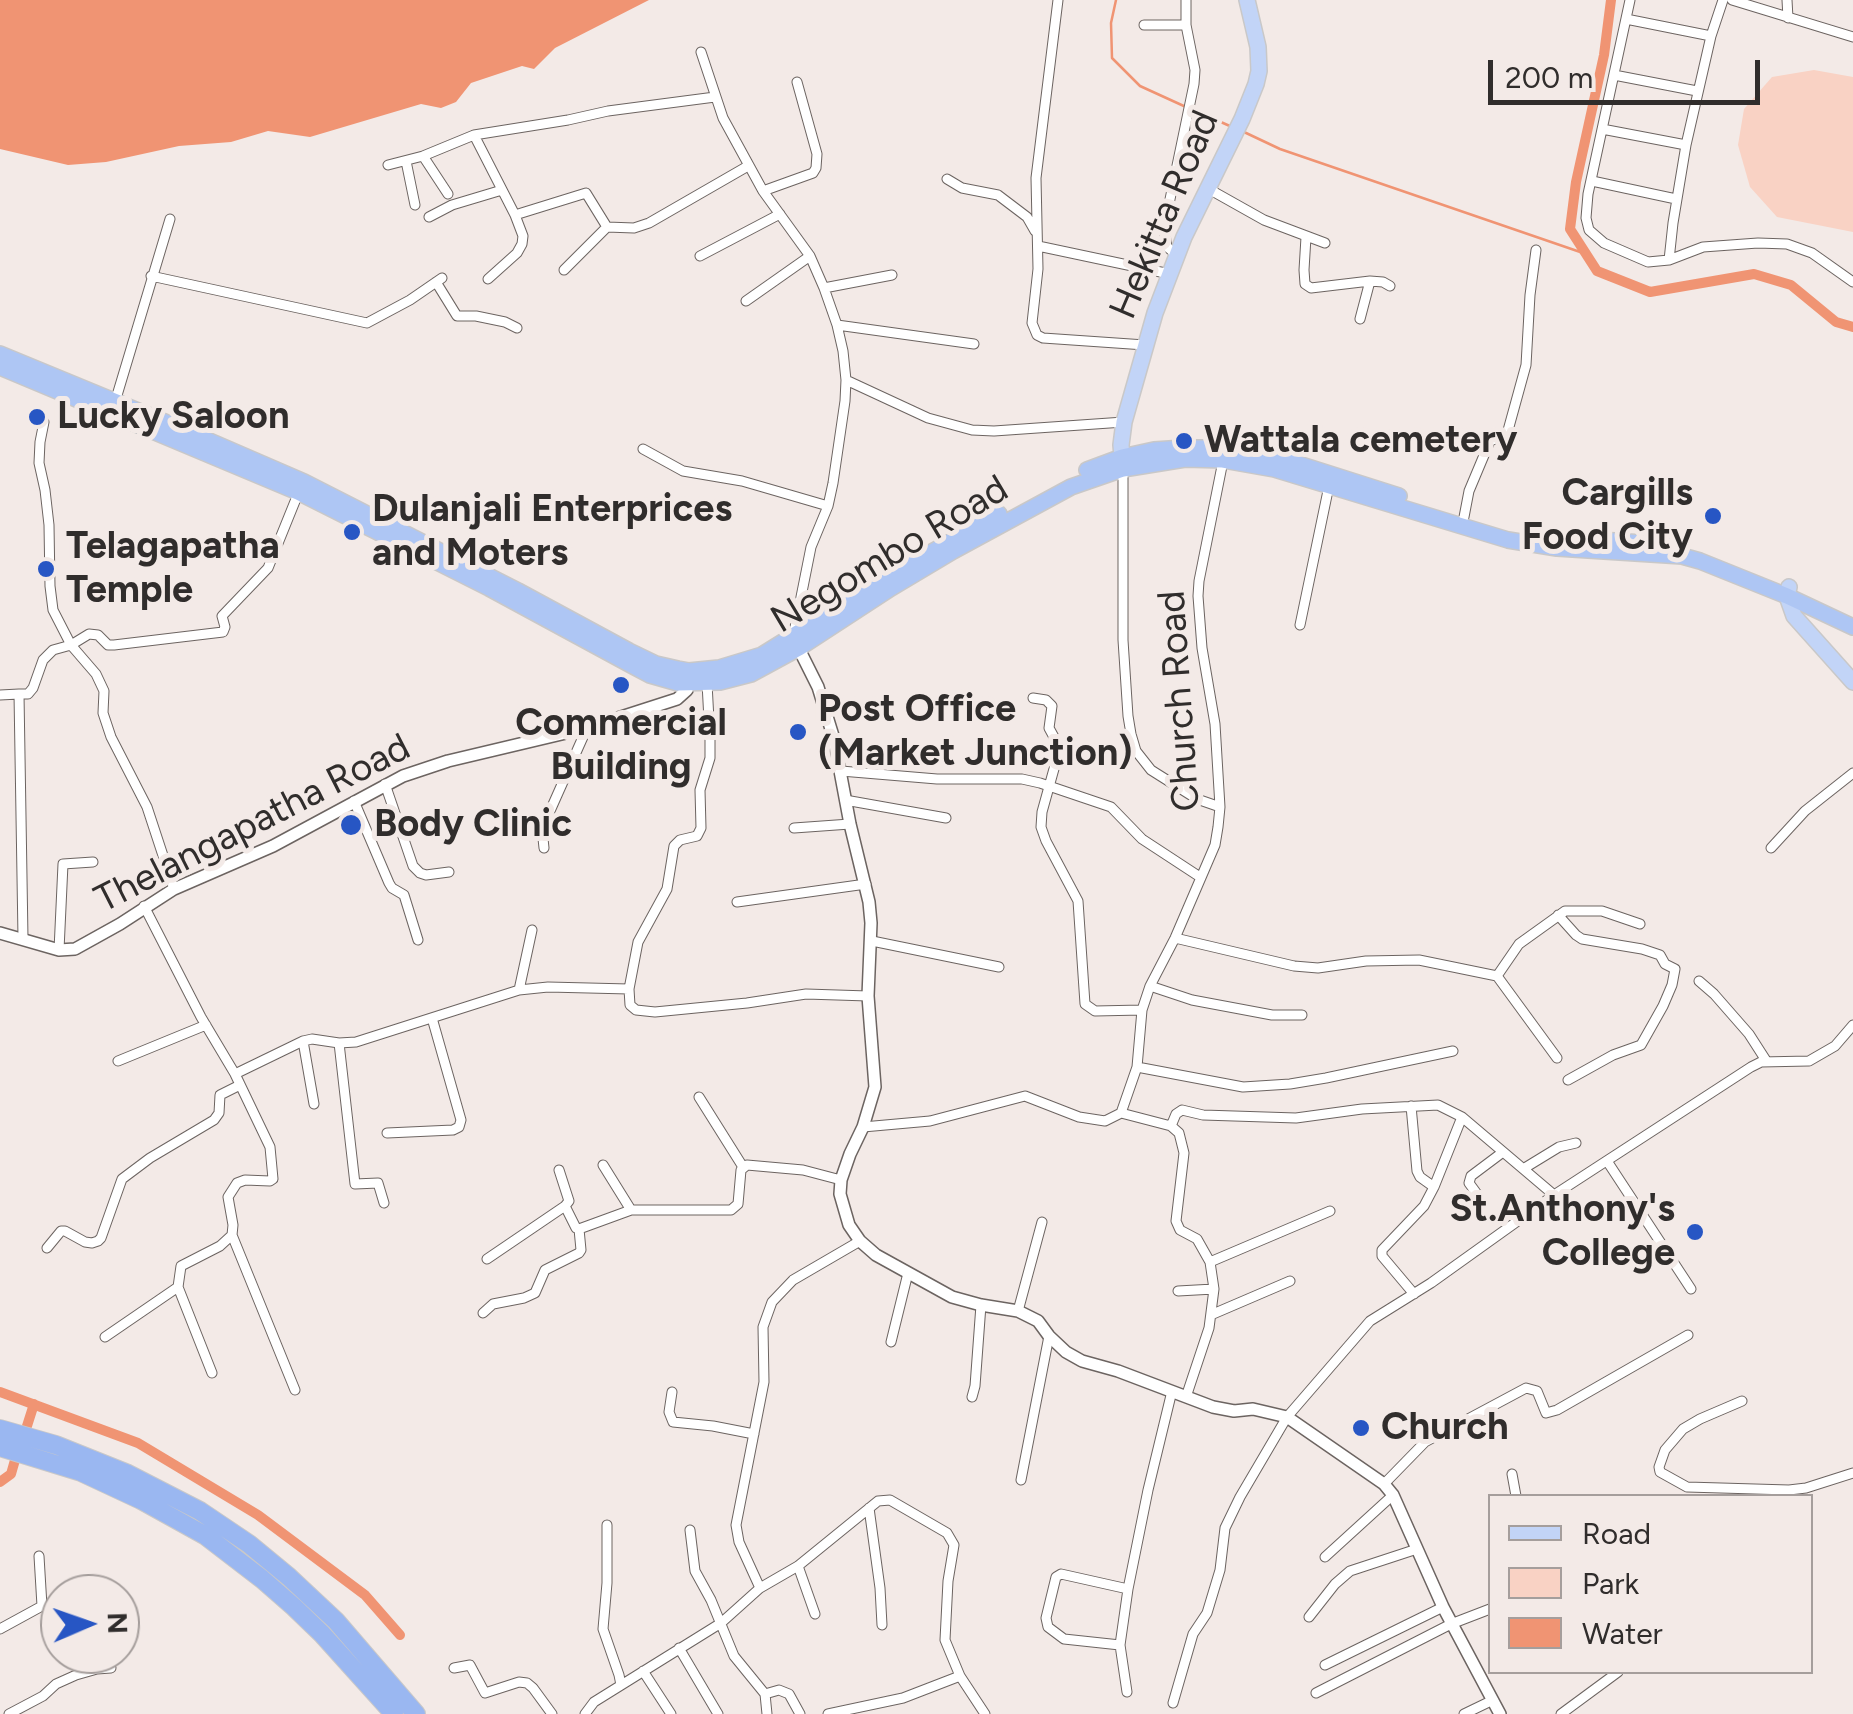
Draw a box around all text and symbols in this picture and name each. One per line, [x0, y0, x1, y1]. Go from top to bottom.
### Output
scale bar [1493, 40, 1766, 102]
text: 200 m [1505, 59, 1593, 96]
street label: Hekitta Road [1101, 104, 1229, 326]
place label: Lucky Saloon [57, 394, 290, 440]
marker: Lucky Saloon [26, 406, 48, 428]
place label: Wattala cemetery [1204, 418, 1517, 464]
marker: Wattala cemetery [1173, 430, 1195, 452]
street label: Negombo Road [763, 466, 1017, 644]
place label: Cargills Food City [1522, 471, 1693, 560]
place label: Dulanjali Enterprices and Moters [372, 487, 732, 576]
marker: Cargills Food City [1702, 505, 1724, 527]
marker: Dulanjali Enterprices and Moters [341, 521, 363, 543]
place label: Telagapatha Temple [66, 524, 280, 614]
marker: Telagapatha Temple [35, 558, 57, 580]
street label: Church Road [1150, 589, 1210, 813]
marker: Commercial Building [610, 674, 632, 696]
place label: Post Office (Market Junction) [818, 687, 1133, 776]
place label: Commercial Building [515, 701, 727, 791]
marker: Post Office (Market Junction) [787, 721, 809, 743]
street label: Thelangapatha Road [88, 725, 418, 923]
place label: Body Clinic [374, 802, 572, 848]
marker: Body Clinic [338, 812, 364, 838]
place label: St.Anthony's College [1450, 1187, 1675, 1276]
marker: St.Anthony's College [1684, 1221, 1706, 1243]
place label: Church [1381, 1405, 1509, 1451]
marker: Church [1350, 1417, 1372, 1439]
legend [1488, 1494, 1813, 1674]
text: Road [1582, 1515, 1651, 1552]
text: Park [1582, 1565, 1639, 1602]
north arrow [40, 1574, 140, 1674]
text: N [101, 1612, 135, 1634]
text: Water [1582, 1615, 1663, 1652]

